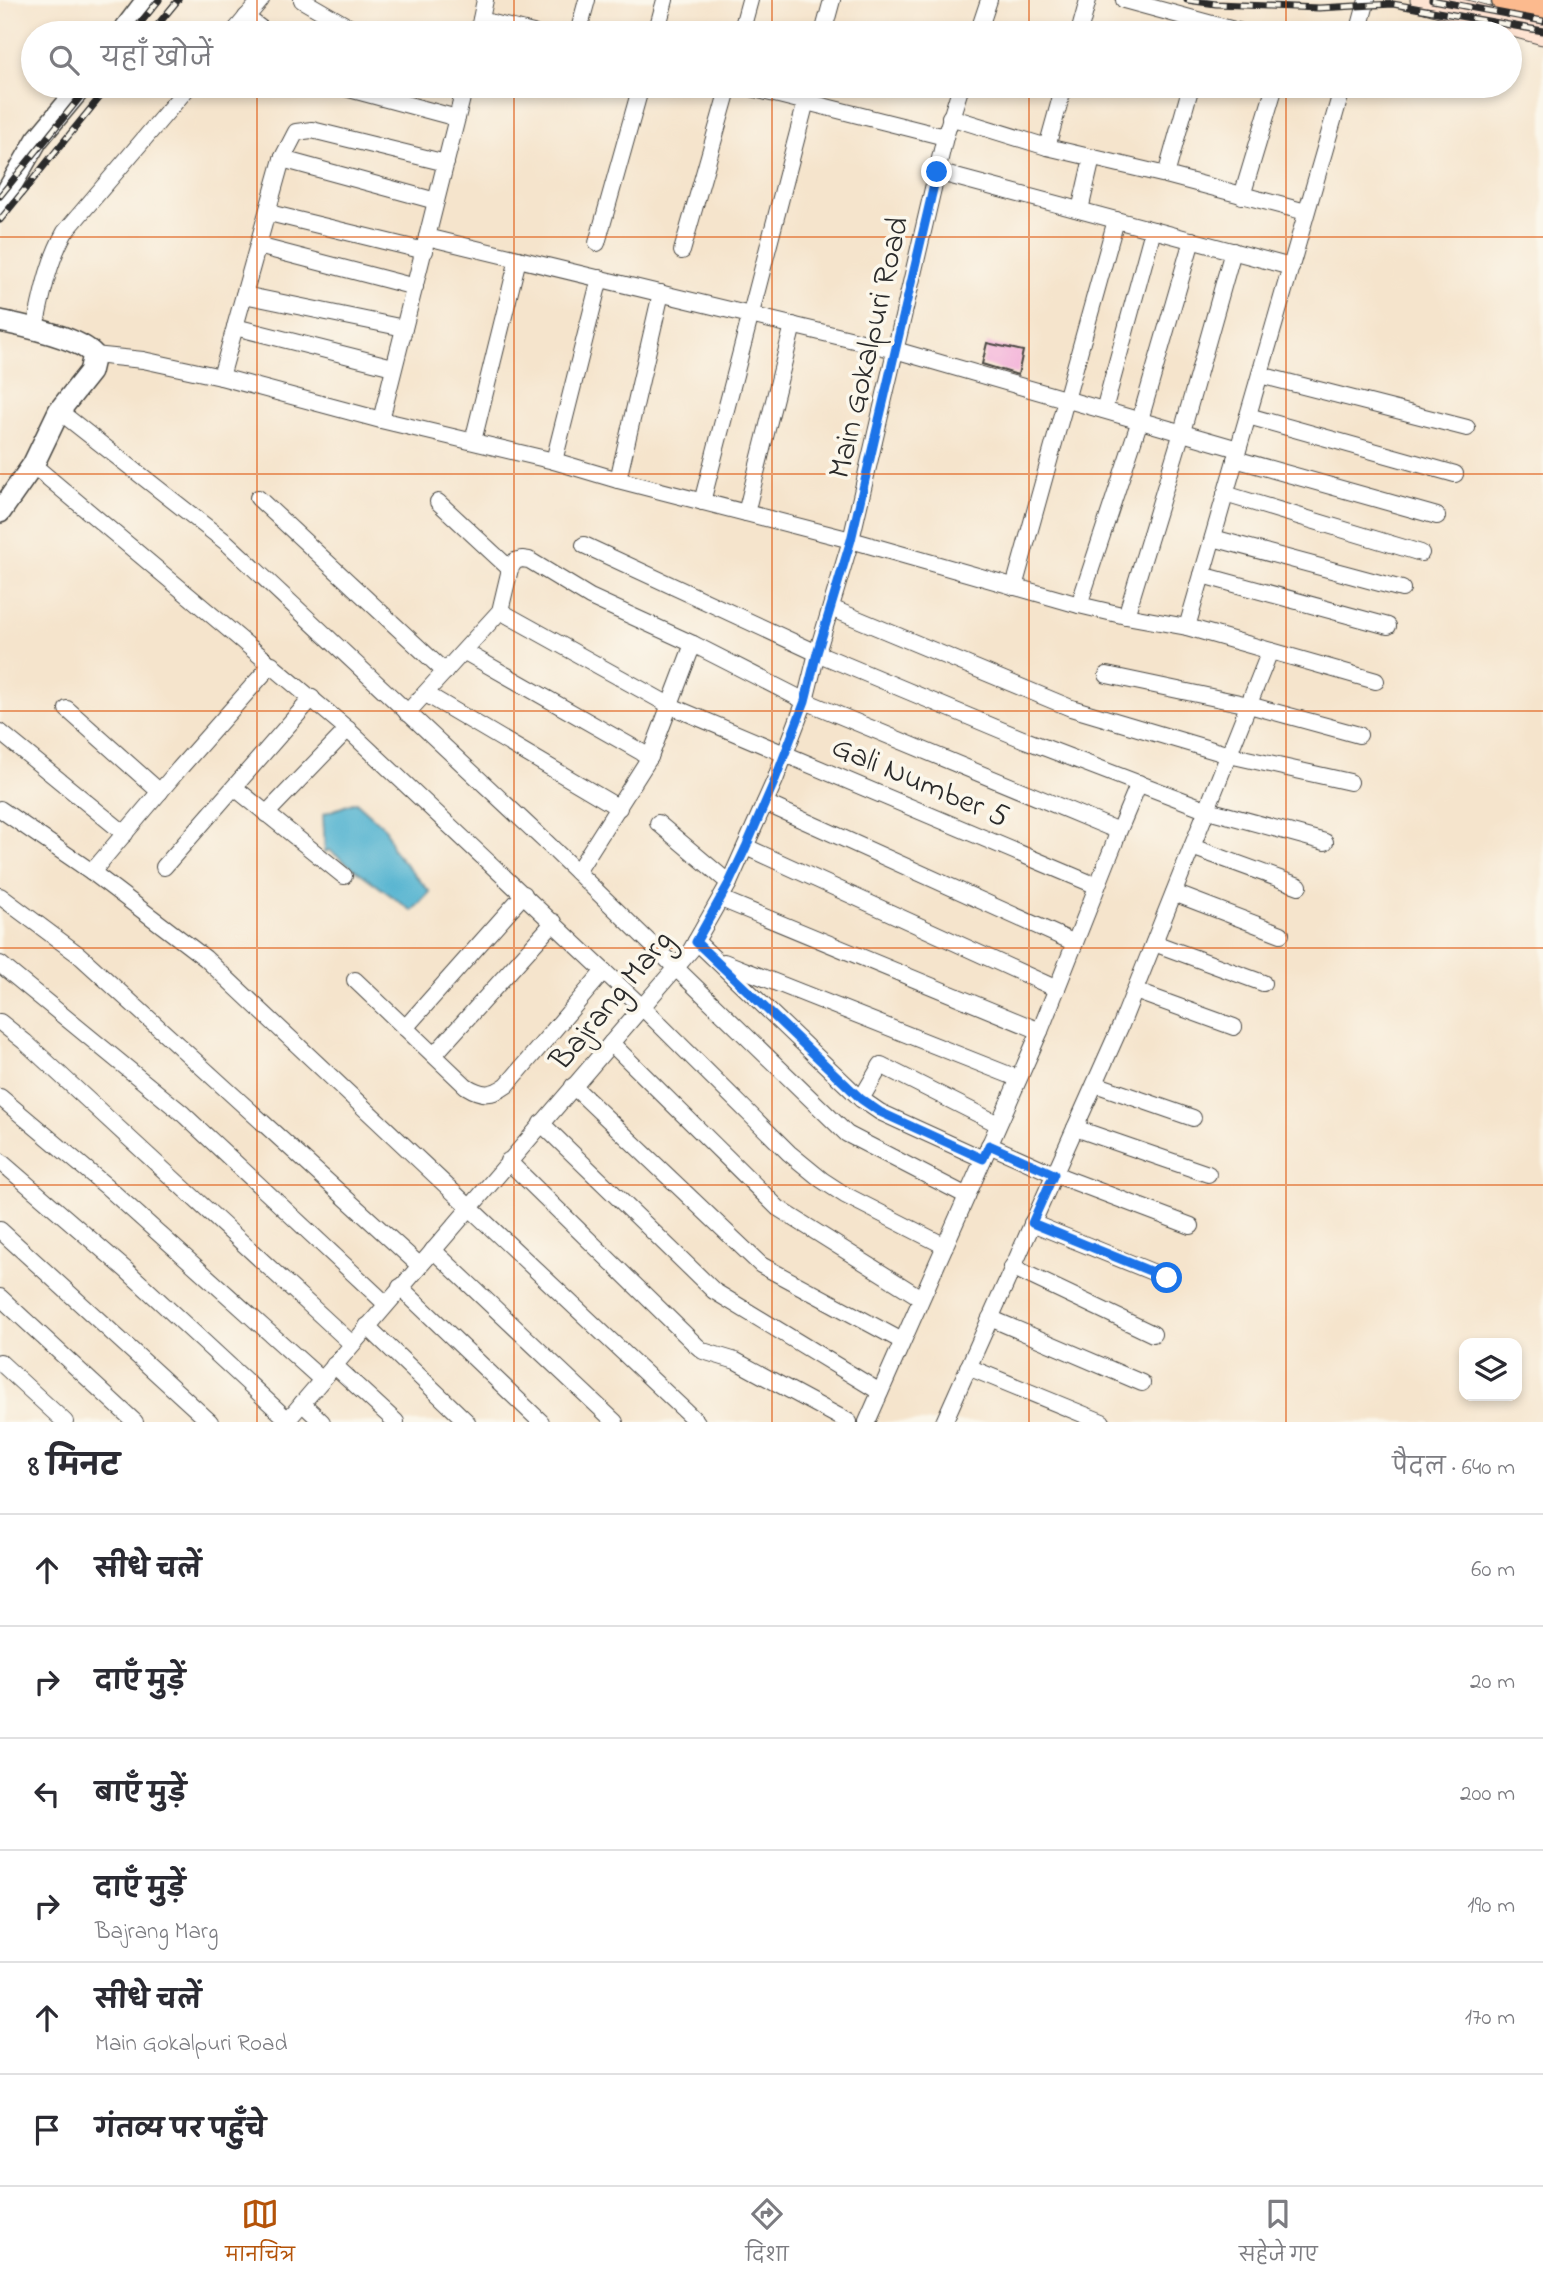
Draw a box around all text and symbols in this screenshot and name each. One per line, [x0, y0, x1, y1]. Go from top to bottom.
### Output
search box [21, 21, 1522, 98]
icon: search [45, 41, 83, 79]
text: यहाँ खोजें [101, 41, 213, 79]
route end [921, 156, 952, 187]
street label: Main Gokalpuri Road [817, 212, 923, 483]
street label: Gali Number 5 [824, 725, 1016, 842]
street label: Bajrang Marg [539, 920, 686, 1083]
route start [1151, 1262, 1182, 1293]
map controls [1459, 1338, 1522, 1401]
button: layers [1459, 1338, 1522, 1401]
text: 8 मिनट [28, 1446, 120, 1490]
text: पैदल · 640 m [1392, 1452, 1515, 1485]
icon: ahead [28, 1551, 66, 1589]
text: सीधे चलें [95, 1552, 201, 1590]
text: 60 m [1471, 1554, 1515, 1587]
icon: right [28, 1663, 66, 1701]
text: दाएँ मुड़ें [95, 1664, 185, 1702]
text: 20 m [1470, 1666, 1515, 1699]
icon: left [28, 1775, 66, 1813]
text: बाएँ मुड़ें [95, 1776, 186, 1814]
text: 200 m [1460, 1778, 1515, 1811]
text: दाएँ मुड़ें [95, 1871, 185, 1909]
icon: right [28, 1887, 66, 1925]
text: 190 m [1467, 1890, 1515, 1923]
text: Bajrang Marg [95, 1916, 218, 1949]
text: सीधे चलें [95, 1983, 201, 2021]
icon: ahead [28, 1999, 66, 2037]
text: 170 m [1465, 2002, 1515, 2035]
text: Main Gokalpuri Road [95, 2028, 287, 2061]
icon: arrive [28, 2111, 66, 2149]
text: गंतव्य पर पहुँचे [95, 2112, 266, 2150]
tab: मानचित्र [225, 2195, 295, 2275]
tab: दिशा [745, 2195, 789, 2275]
tab: सहेजे गए [1239, 2195, 1318, 2275]

